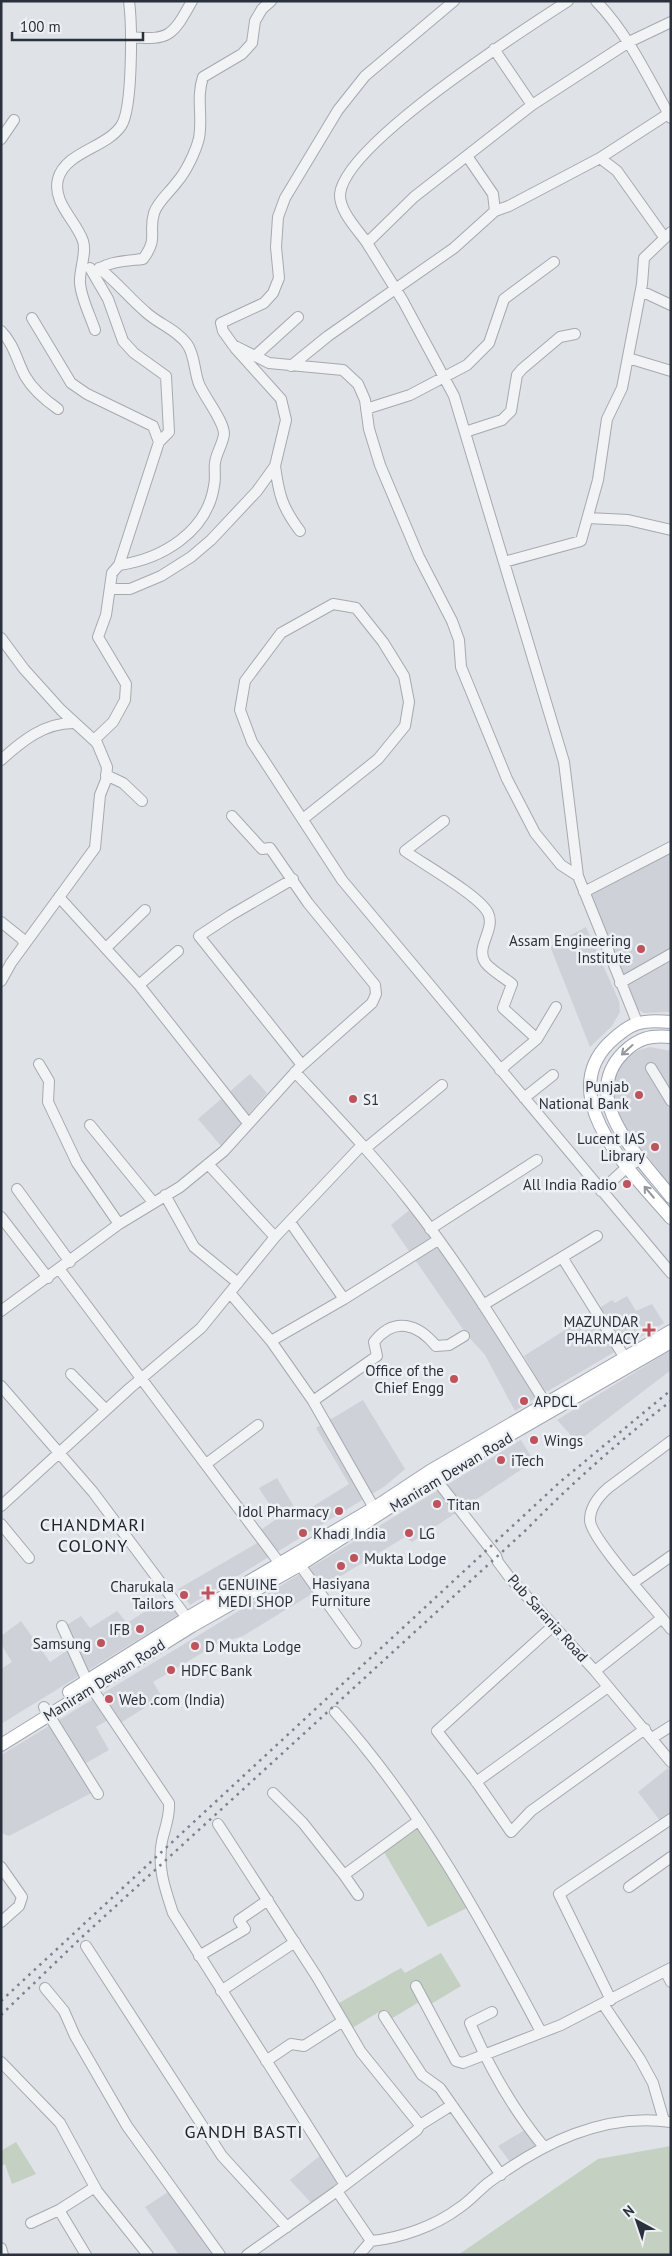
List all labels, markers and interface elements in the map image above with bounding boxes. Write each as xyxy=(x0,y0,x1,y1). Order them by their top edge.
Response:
scale bar xyxy=(12,10,144,42)
text: 100 m xyxy=(20,17,61,36)
place label: Assam Engineering Institute xyxy=(509,931,631,967)
marker: Assam Engineering Institute xyxy=(635,943,647,955)
one-way arrow xyxy=(620,1044,633,1056)
place label: Punjab National Bank xyxy=(539,1077,630,1113)
marker: Punjab National Bank xyxy=(633,1089,645,1101)
place label: S1 xyxy=(363,1090,379,1109)
marker: S1 xyxy=(347,1093,359,1105)
place label: Lucent IAS Library xyxy=(577,1129,645,1165)
marker: Lucent IAS Library xyxy=(649,1141,661,1153)
place label: All India Radio xyxy=(523,1175,617,1194)
marker: All India Radio xyxy=(621,1178,633,1190)
one-way arrow xyxy=(643,1186,654,1199)
place label: MAZUNDAR PHARMACY xyxy=(563,1312,640,1348)
marker: MAZUNDAR PHARMACY xyxy=(643,1324,655,1336)
place label: Office of the Chief Engg xyxy=(365,1361,444,1397)
marker: Office of the Chief Engg xyxy=(448,1373,460,1385)
place label: APDCL xyxy=(534,1392,578,1411)
marker: APDCL xyxy=(518,1395,530,1407)
street label: Maniram Dewan Road xyxy=(386,1428,516,1516)
place label: Wings xyxy=(544,1431,583,1450)
marker: Wings xyxy=(528,1434,540,1446)
place label: iTech xyxy=(511,1451,544,1470)
marker: iTech xyxy=(495,1454,507,1466)
place label: Titan xyxy=(447,1495,480,1514)
marker: Titan xyxy=(431,1498,443,1510)
place label: Idol Pharmacy xyxy=(238,1502,329,1521)
marker: Idol Pharmacy xyxy=(333,1505,345,1517)
district label: CHANDMARI COLONY xyxy=(40,1513,146,1557)
place label: Khadi India xyxy=(313,1524,386,1543)
place label: LG xyxy=(419,1524,435,1543)
marker: Khadi India xyxy=(297,1527,309,1539)
marker: LG xyxy=(403,1527,415,1539)
place label: Mukta Lodge xyxy=(364,1549,446,1568)
marker: Mukta Lodge xyxy=(348,1552,360,1564)
marker: Hasiyana Furniture xyxy=(335,1560,347,1572)
street label: Pub Sarania Road xyxy=(504,1570,592,1666)
place label: Hasiyana Furniture xyxy=(311,1574,371,1610)
place label: GENUINE MEDI SHOP xyxy=(218,1575,293,1611)
place label: Charukala Tailors xyxy=(110,1577,174,1613)
marker: GENUINE MEDI SHOP xyxy=(202,1587,214,1599)
marker: Charukala Tailors xyxy=(178,1589,190,1601)
place label: IFB xyxy=(109,1620,130,1639)
marker: IFB xyxy=(134,1623,146,1635)
place label: Samsung xyxy=(33,1634,91,1653)
street label: Maniram Dewan Road xyxy=(40,1635,168,1725)
marker: Samsung xyxy=(95,1637,107,1649)
place label: D Mukta Lodge xyxy=(205,1637,301,1656)
marker: D Mukta Lodge xyxy=(189,1640,201,1652)
place label: HDFC Bank xyxy=(181,1661,253,1680)
marker: HDFC Bank xyxy=(165,1664,177,1676)
place label: Web .com (India) xyxy=(119,1690,225,1709)
marker: Web .com (India) xyxy=(103,1693,115,1705)
district label: GANDH BASTI xyxy=(184,2120,304,2143)
north arrow xyxy=(612,2196,662,2246)
text: N xyxy=(619,2201,638,2221)

